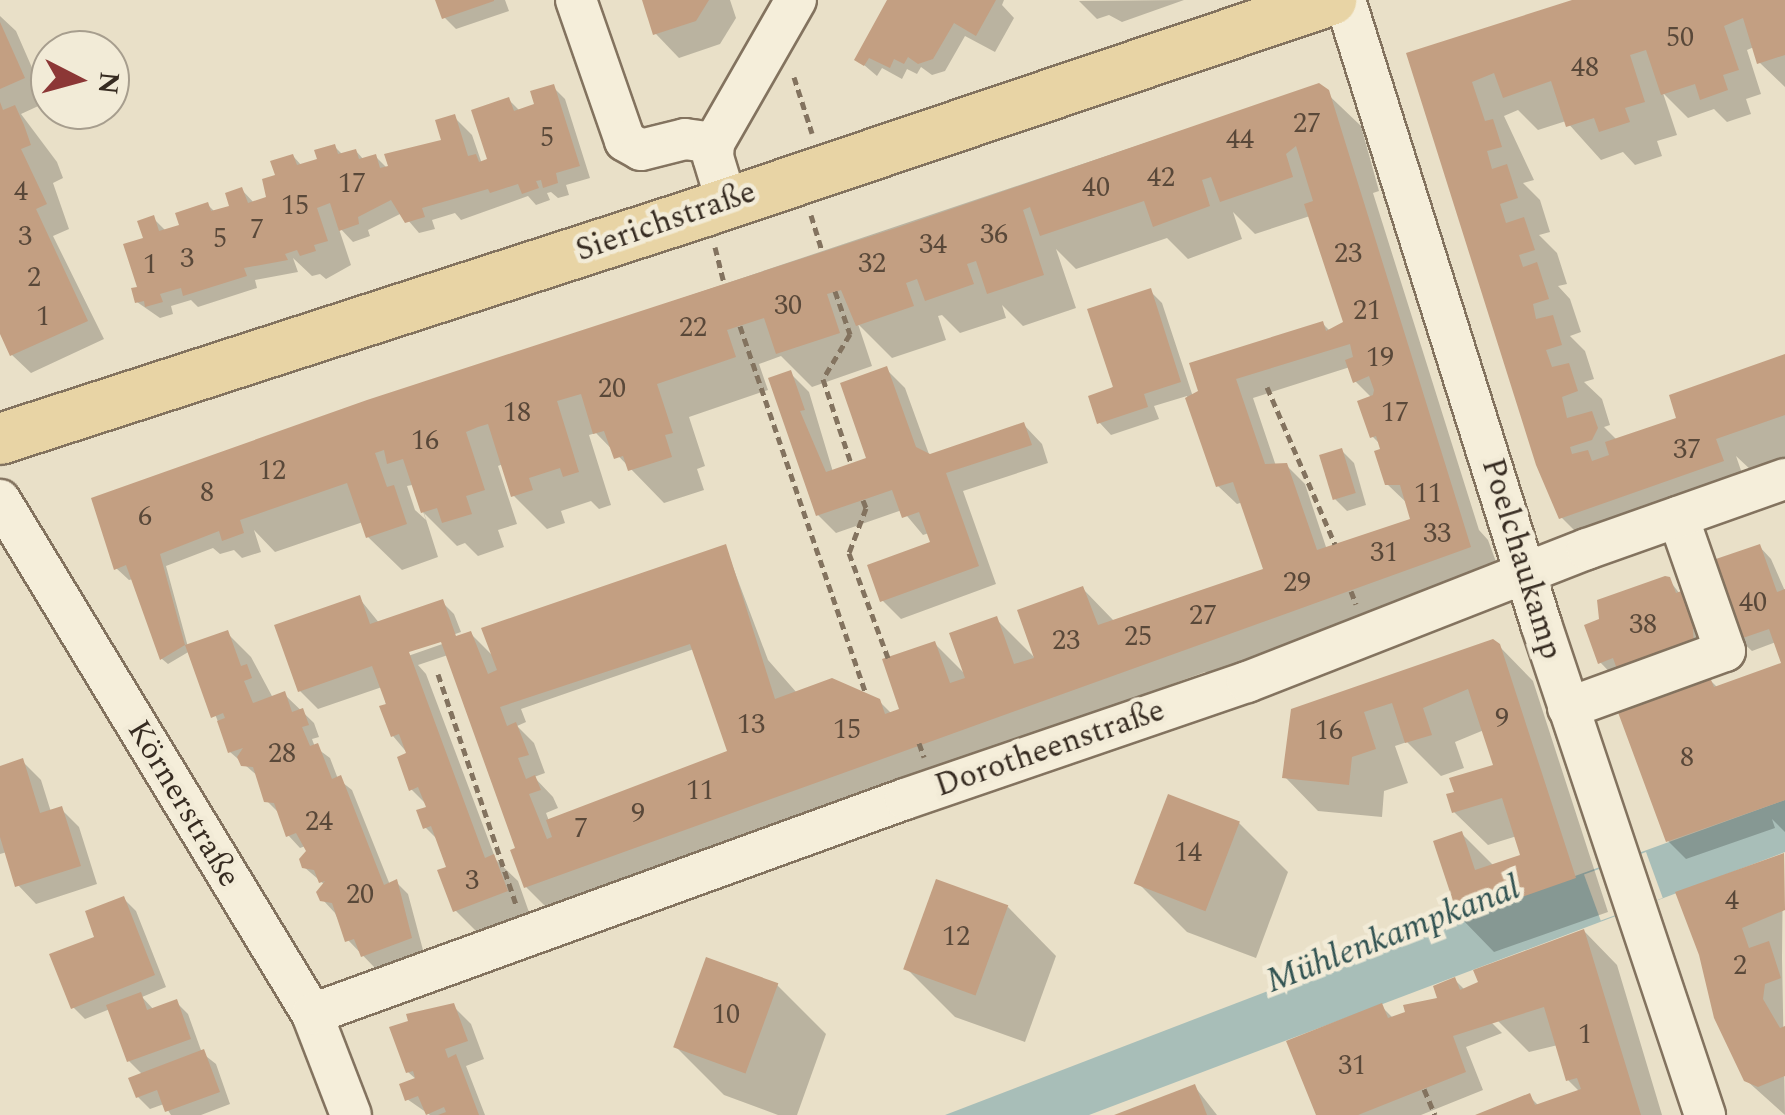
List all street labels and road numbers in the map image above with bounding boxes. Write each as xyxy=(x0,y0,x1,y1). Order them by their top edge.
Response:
street label: Sierichstraße xyxy=(571,173,761,271)
street label: Poelchaukamp xyxy=(1472,454,1570,664)
street label: Dorotheenstraße xyxy=(930,692,1170,806)
street label: Körnerstraße xyxy=(118,714,248,894)

